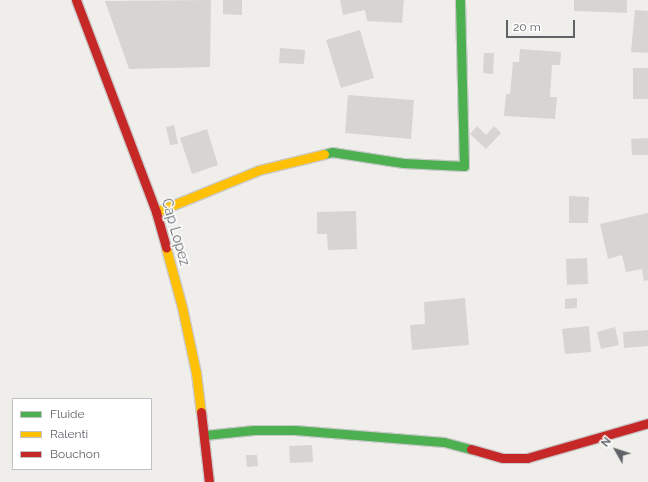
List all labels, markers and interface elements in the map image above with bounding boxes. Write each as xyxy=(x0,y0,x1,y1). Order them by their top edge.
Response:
scale bar xyxy=(508,12,577,38)
text: 20 m xyxy=(513,20,541,34)
street label: Cap Lopez xyxy=(158,196,194,268)
legend xyxy=(12,398,152,470)
text: Fluide xyxy=(50,407,85,421)
text: Ralenti xyxy=(50,427,88,441)
north arrow xyxy=(596,430,636,470)
text: N xyxy=(599,435,614,449)
text: Bouchon xyxy=(50,447,100,461)

